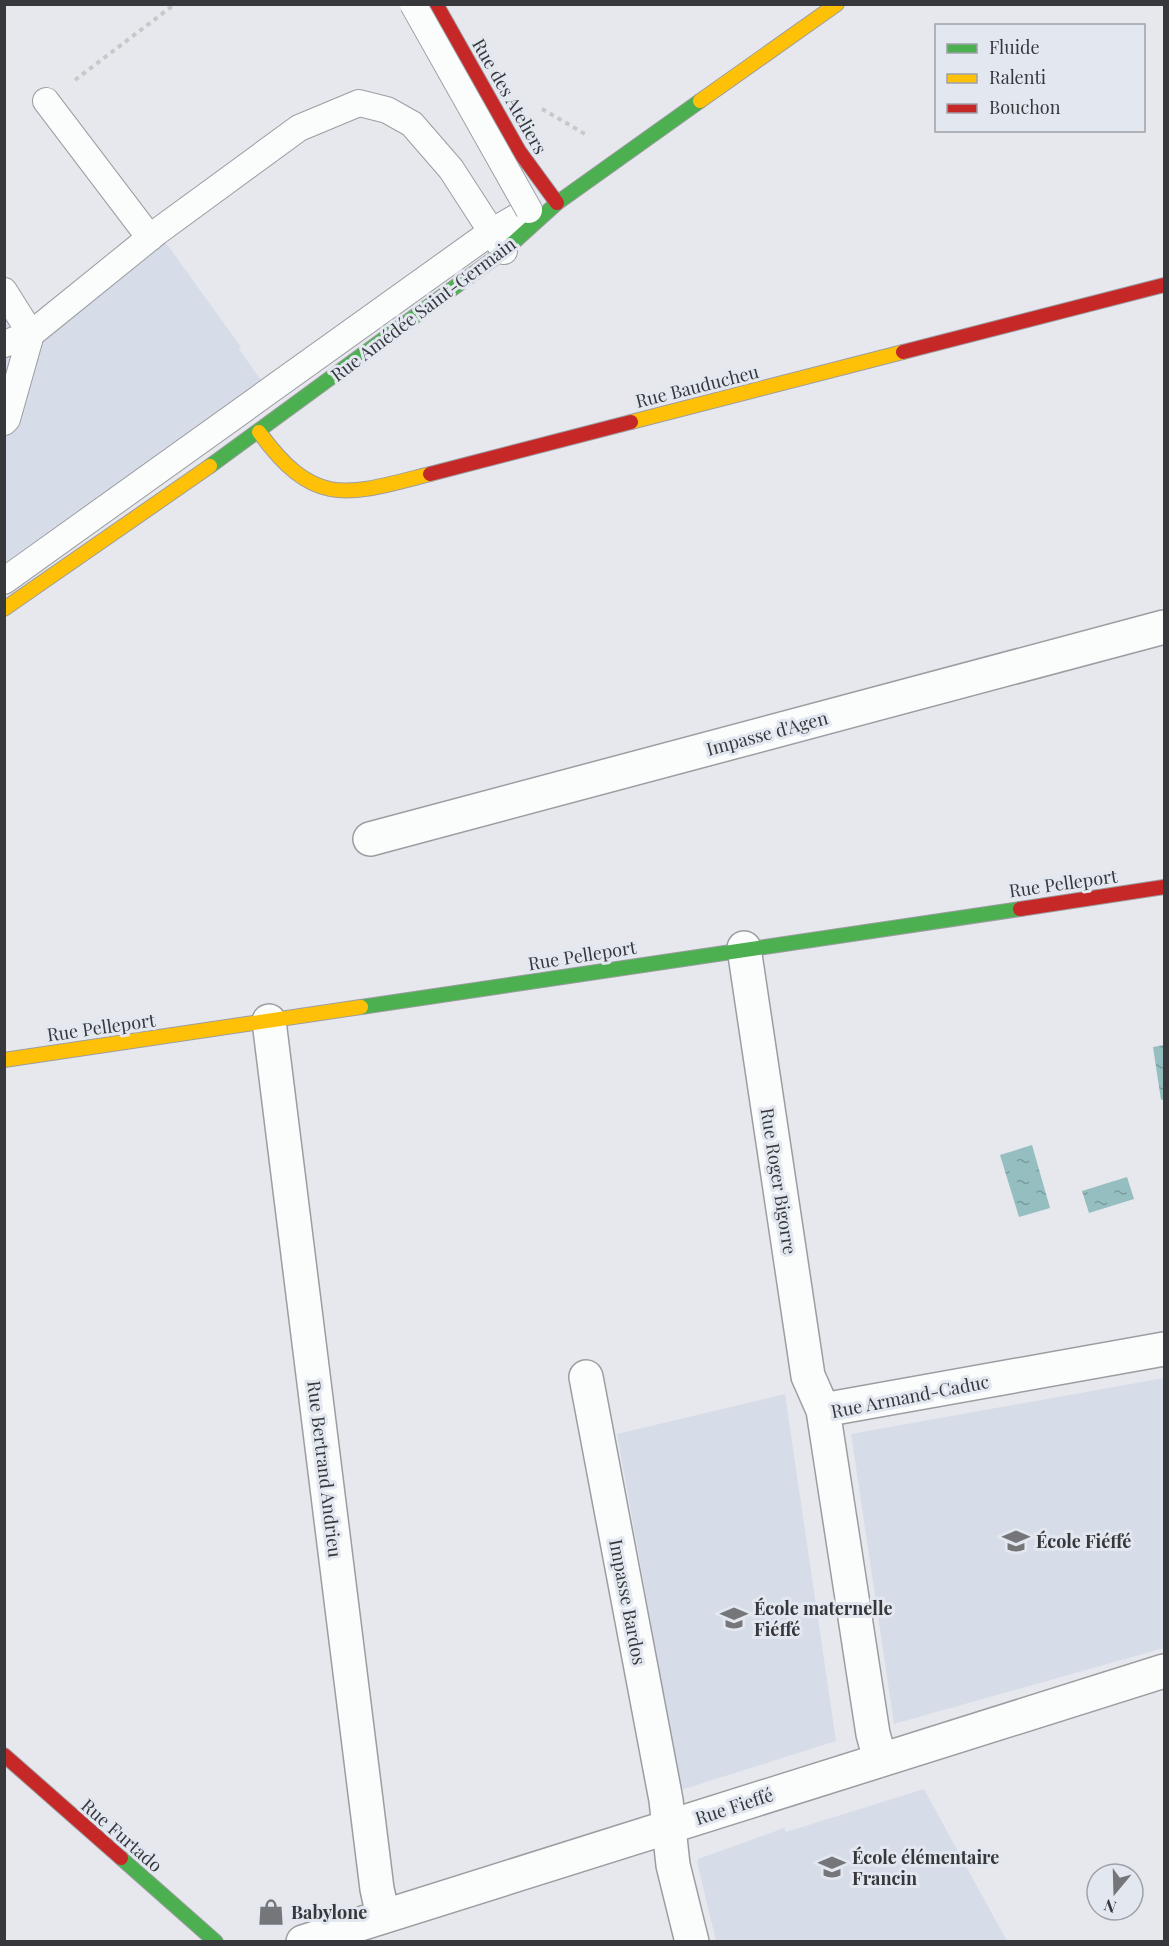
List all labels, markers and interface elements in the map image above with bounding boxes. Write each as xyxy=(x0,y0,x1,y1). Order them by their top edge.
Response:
legend xyxy=(935,24,1145,132)
street label: Rue des Ateliers xyxy=(467,34,553,158)
text: Fluide xyxy=(989,35,1040,59)
text: Ralenti xyxy=(989,65,1046,89)
text: Bouchon xyxy=(989,95,1061,119)
street label: Rue Amédée Saint-Germain xyxy=(326,231,520,386)
street label: Rue Bauducheu xyxy=(633,359,762,413)
street label: Impasse d'Agen xyxy=(704,705,831,761)
street label: Rue Pelleport xyxy=(1007,863,1119,902)
street label: Rue Pelleport xyxy=(526,935,638,975)
street label: Rue Pelleport xyxy=(45,1007,157,1046)
street label: Rue Roger Bigorre xyxy=(756,1106,802,1256)
street label: Rue Armand-Caduc xyxy=(829,1369,991,1423)
street label: Rue Bertrand Andrieu xyxy=(302,1379,348,1559)
school or university icon: École Fiéffé xyxy=(1001,1526,1031,1556)
place label: École Fiéffé xyxy=(1036,1529,1131,1553)
street label: Impasse Bardos xyxy=(604,1537,652,1667)
place label: École maternelle Fiéffé xyxy=(754,1596,893,1641)
school or university icon: École maternelle Fiéffé xyxy=(719,1603,749,1633)
street label: Rue Fieffé xyxy=(692,1782,776,1830)
street label: Rue Furtado xyxy=(76,1793,168,1877)
place label: École élémentaire Francin xyxy=(852,1845,999,1890)
school or university icon: École élémentaire Francin xyxy=(817,1852,847,1882)
north arrow xyxy=(1085,1862,1145,1922)
text: N xyxy=(1101,1895,1119,1918)
shop icon: Babylone xyxy=(256,1897,286,1927)
place label: Babylone xyxy=(291,1900,367,1924)

